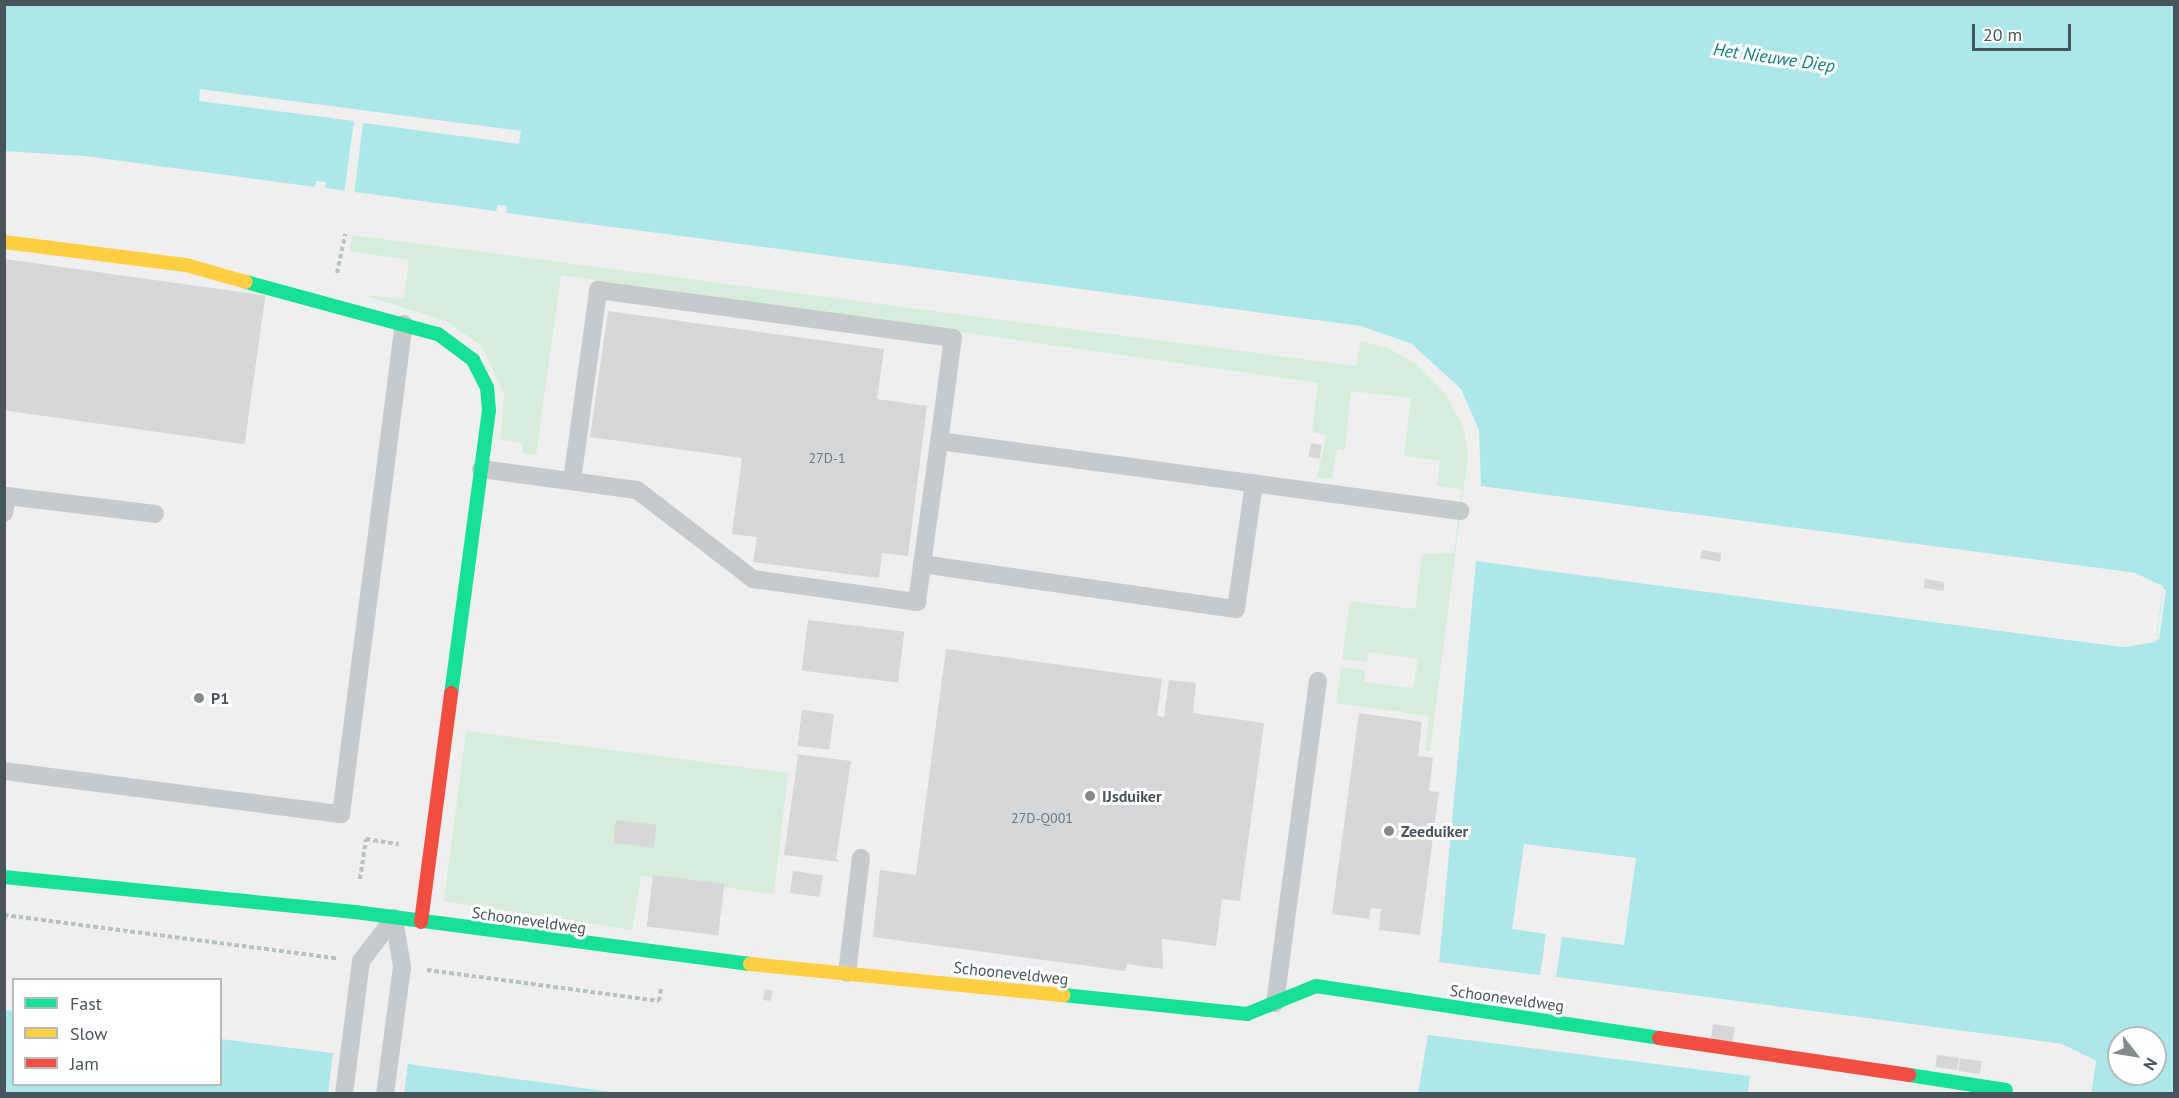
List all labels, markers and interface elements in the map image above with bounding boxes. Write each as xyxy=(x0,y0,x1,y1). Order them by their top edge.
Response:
scale bar xyxy=(1975,12,2074,50)
text: 20 m xyxy=(1983,23,2022,46)
water label: Het Nieuwe Diep xyxy=(1712,39,1836,77)
house number: 27D-1 xyxy=(808,450,846,466)
place label: P1 xyxy=(211,688,229,708)
marker: P1 xyxy=(192,691,206,705)
place label: IJsduiker xyxy=(1102,786,1162,806)
marker: IJsduiker xyxy=(1083,789,1097,803)
house number: 27D-Q001 xyxy=(1011,810,1073,826)
place label: Zeeduiker xyxy=(1401,821,1468,841)
marker: Zeeduiker xyxy=(1382,824,1396,838)
street label: Schooneveldweg xyxy=(471,902,587,938)
street label: Schooneveldweg xyxy=(953,957,1069,989)
legend xyxy=(12,978,222,1086)
street label: Schooneveldweg xyxy=(1449,980,1565,1016)
text: Fast xyxy=(70,992,102,1015)
text: Slow xyxy=(70,1022,108,1045)
north arrow xyxy=(2107,1026,2167,1086)
text: Jam xyxy=(70,1052,99,1075)
text: N xyxy=(2139,1055,2162,1074)

